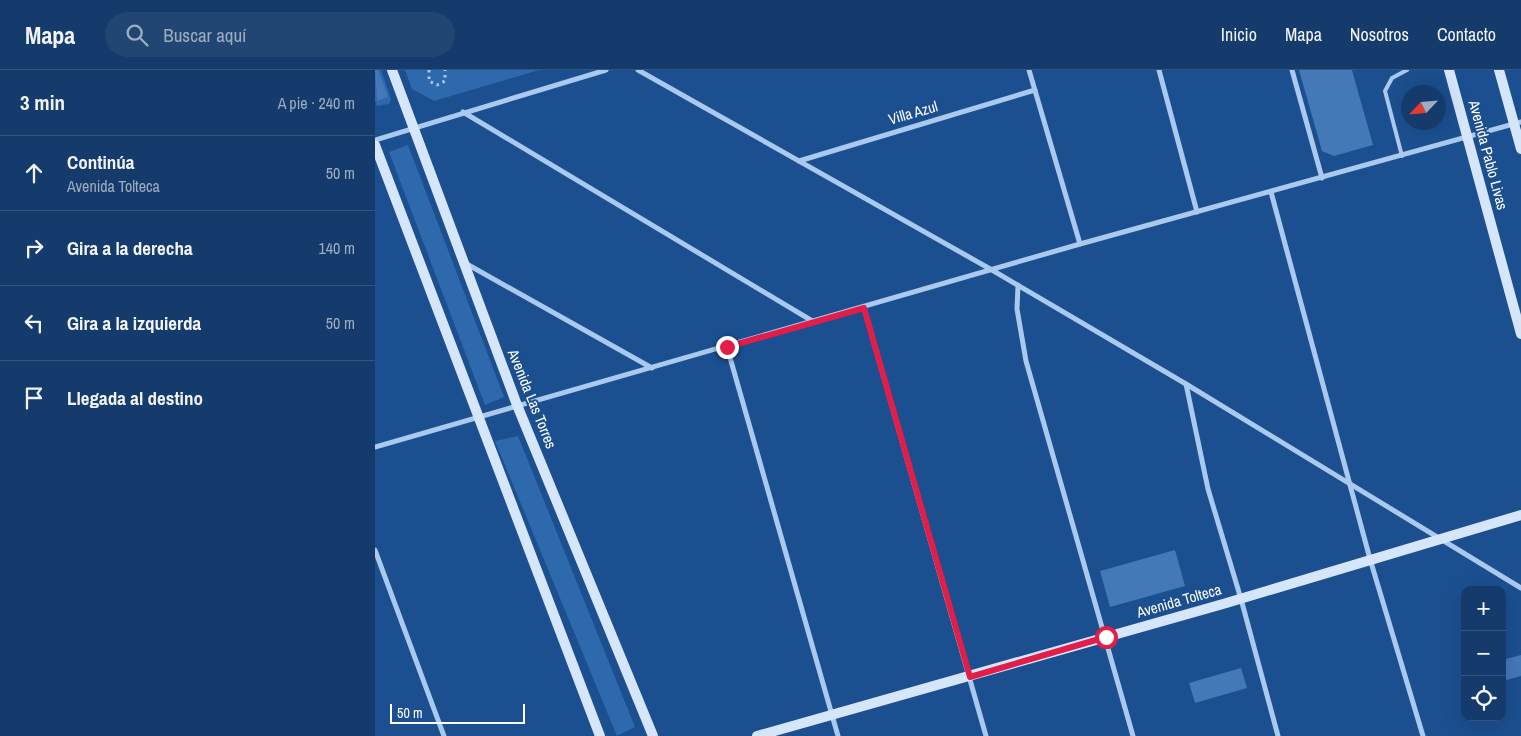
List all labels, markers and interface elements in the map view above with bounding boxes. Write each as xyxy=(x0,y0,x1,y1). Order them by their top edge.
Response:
search box xyxy=(105,12,455,57)
text: Mapa xyxy=(25,19,75,51)
icon: search xyxy=(123,21,151,49)
text: Buscar aquí xyxy=(163,22,246,48)
text: Inicio xyxy=(1221,22,1257,47)
text: Mapa xyxy=(1285,22,1322,47)
text: Nosotros xyxy=(1350,22,1409,47)
text: Contacto xyxy=(1437,22,1496,47)
north arrow xyxy=(1401,85,1446,130)
text: 3 min xyxy=(20,88,65,117)
text: A pie · 240 m xyxy=(278,92,355,114)
street label: Villa Azul xyxy=(886,95,940,130)
street label: Avenida Pablo Livas xyxy=(1464,97,1513,212)
text: Continúa xyxy=(67,149,135,175)
icon: ahead xyxy=(20,159,48,187)
text: 50 m xyxy=(326,162,355,184)
text: Avenida Tolteca xyxy=(67,175,160,197)
icon: right xyxy=(20,234,48,262)
text: Gira a la derecha xyxy=(67,235,193,261)
text: 140 m xyxy=(319,237,355,259)
icon: left xyxy=(20,309,48,337)
text: Gira a la izquierda xyxy=(67,310,201,336)
text: 50 m xyxy=(326,312,355,334)
route end xyxy=(716,336,739,359)
street label: Avenida Las Torres xyxy=(503,345,562,452)
icon: arrive xyxy=(20,384,48,412)
text: Llegada al destino xyxy=(67,385,203,411)
street label: Avenida Tolteca xyxy=(1133,578,1224,623)
map controls xyxy=(1461,586,1506,721)
button: + xyxy=(1461,586,1506,631)
route start xyxy=(1095,626,1118,649)
button: − xyxy=(1461,631,1506,676)
button: locate xyxy=(1461,676,1506,721)
scale bar xyxy=(390,701,525,724)
text: 50 m xyxy=(397,704,423,722)

